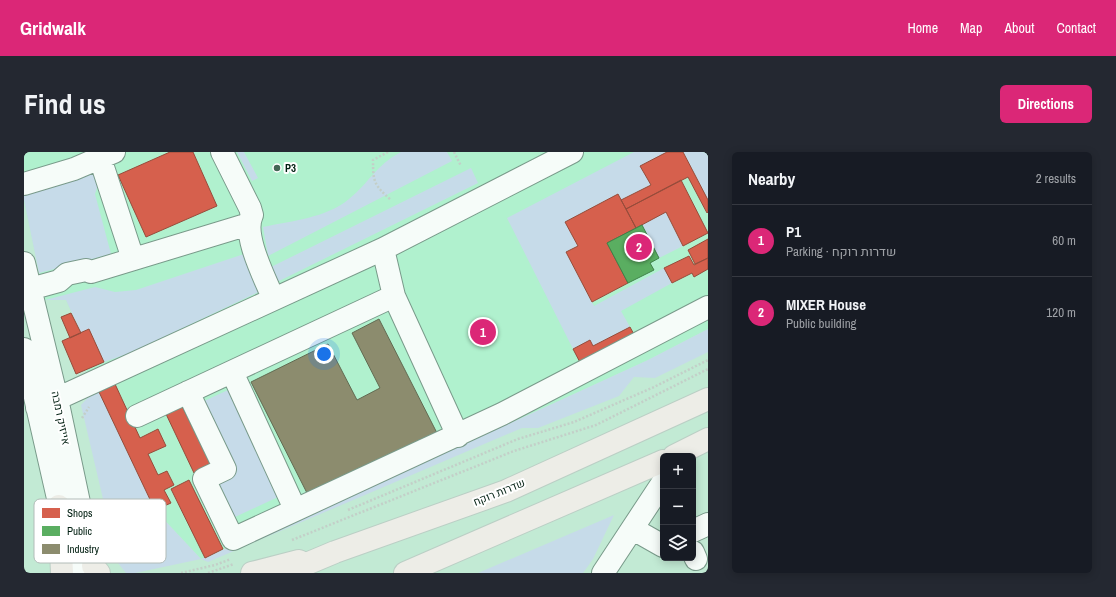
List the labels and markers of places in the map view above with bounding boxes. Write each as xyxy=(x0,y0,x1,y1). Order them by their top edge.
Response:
place label: P3 xyxy=(285,161,296,175)
marker: P3 xyxy=(272,163,282,173)
pin: 2 xyxy=(626,232,652,262)
pin: 1 xyxy=(470,317,496,347)

